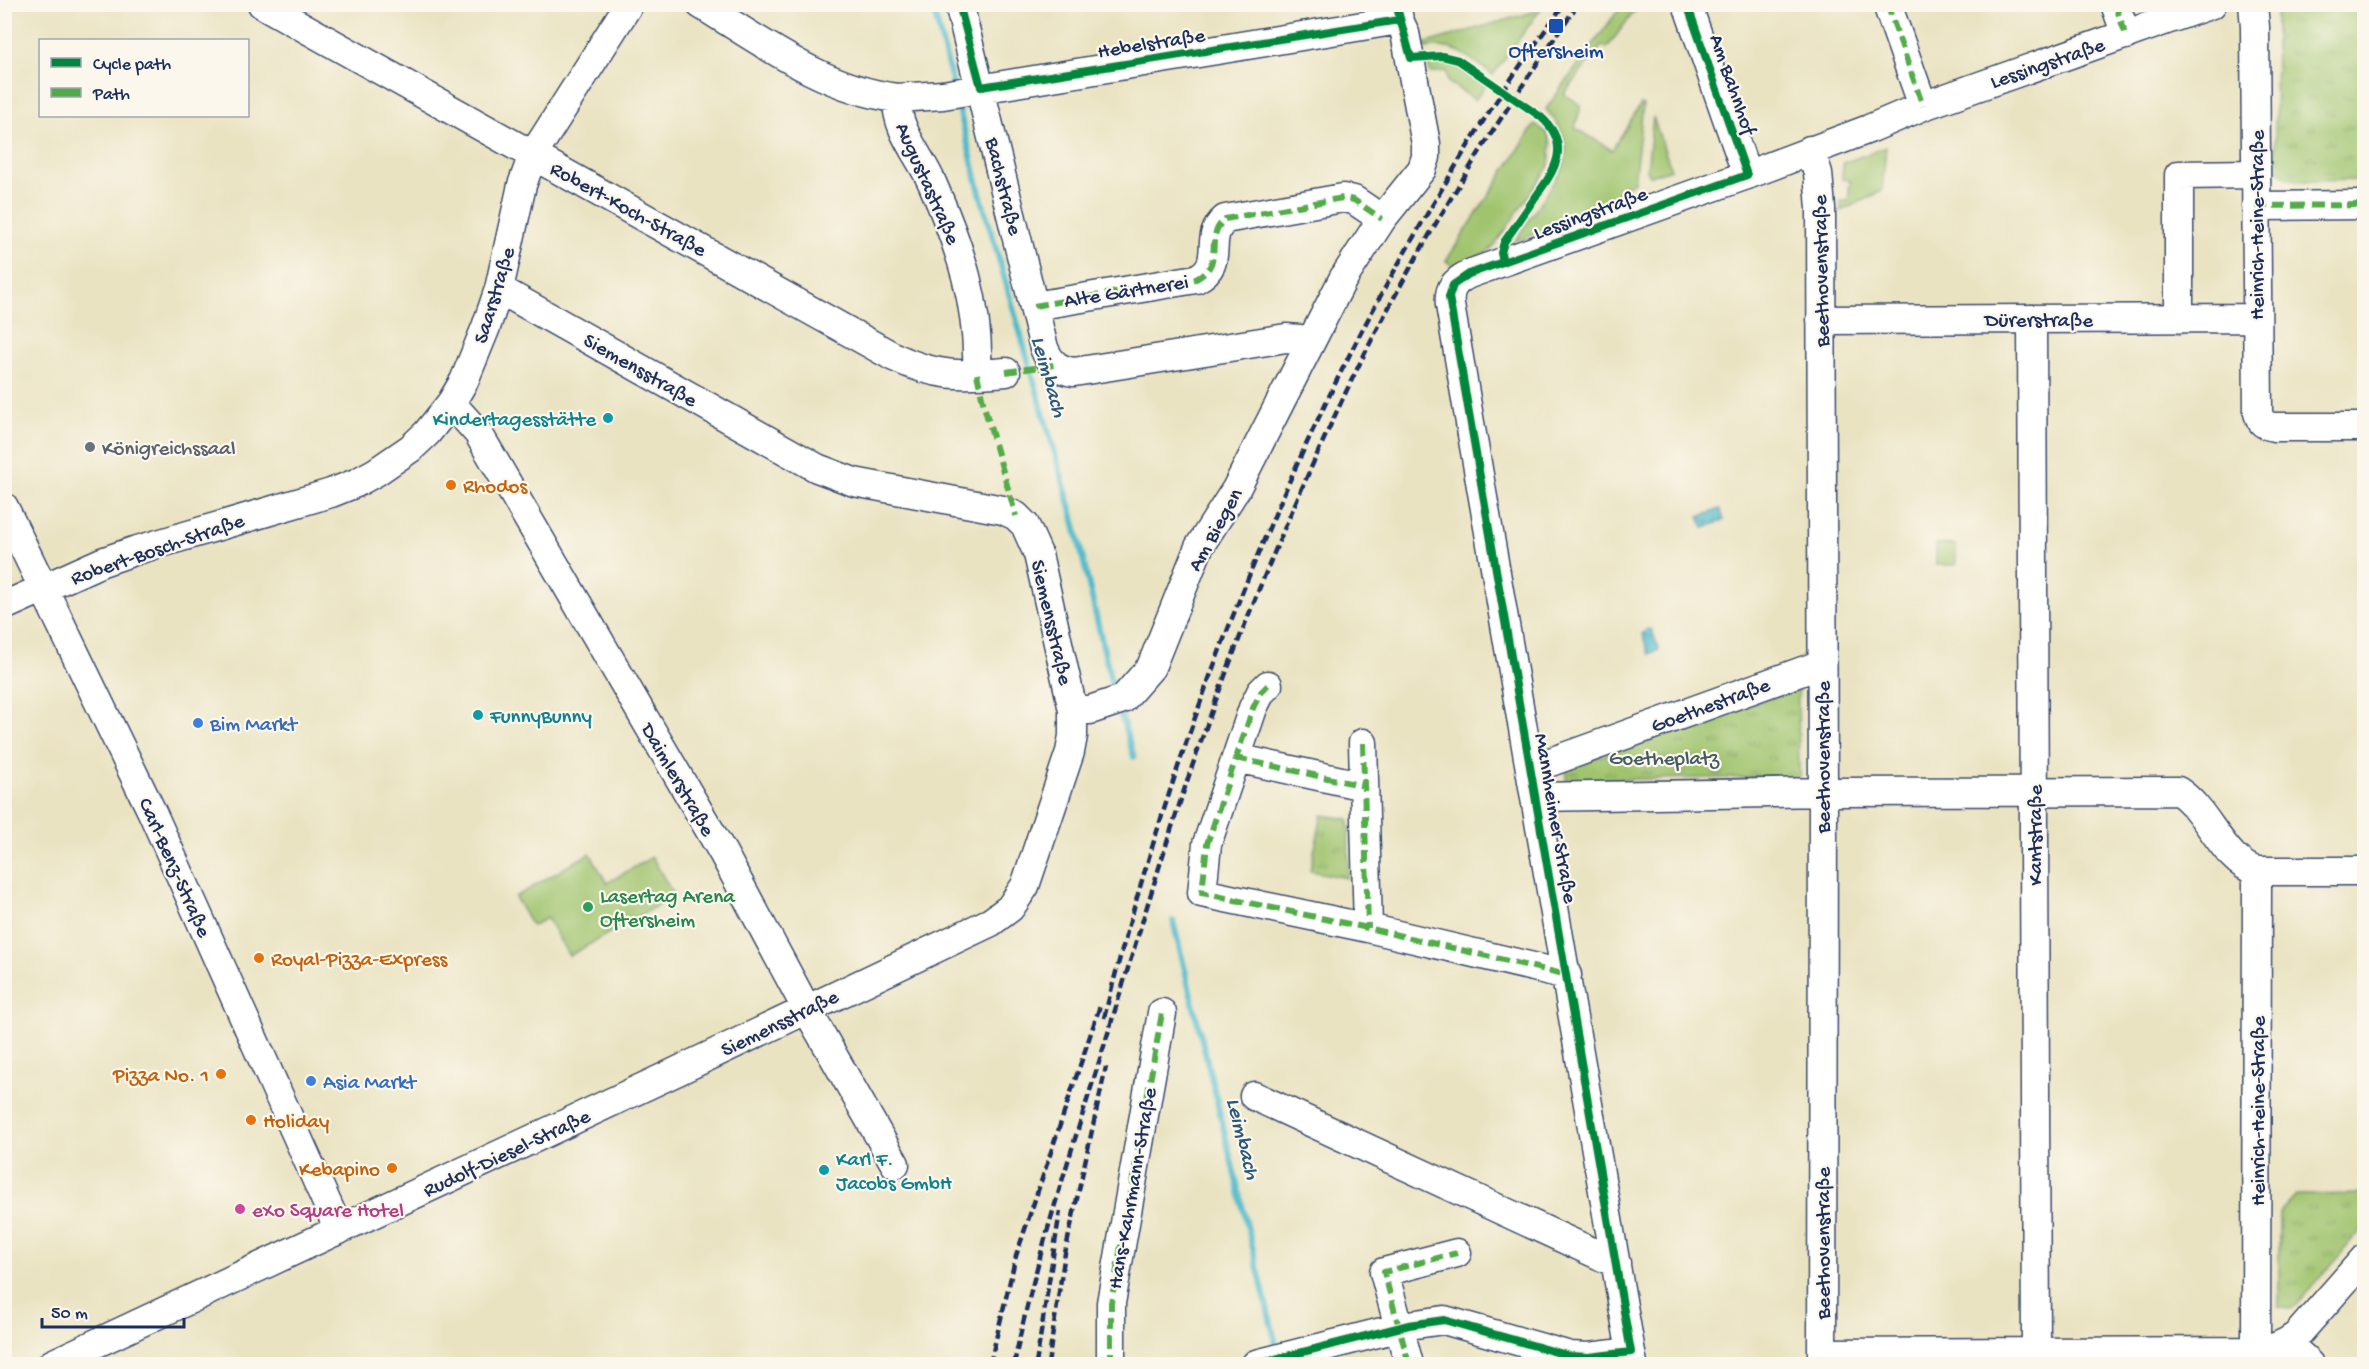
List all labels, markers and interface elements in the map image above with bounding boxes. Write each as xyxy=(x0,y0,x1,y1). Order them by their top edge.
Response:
marker: Oftersheim xyxy=(1547,17,1565,35)
street label: Hebelstraße xyxy=(1096,24,1208,66)
street label: Am Bahnhof xyxy=(1702,32,1760,140)
street label: Lessingstraße xyxy=(1988,34,2110,97)
legend xyxy=(39,39,249,117)
place label: Oftersheim xyxy=(1508,41,1604,66)
text: Cycle path xyxy=(93,55,171,76)
text: Path xyxy=(92,85,130,106)
street label: Augustastraße xyxy=(888,119,964,250)
street label: Heinrich-Heine-Straße xyxy=(2247,129,2272,320)
street label: Bachstraße xyxy=(977,134,1026,239)
street label: Robert-Koch-Straße xyxy=(545,158,711,265)
street label: Lessingstraße xyxy=(1531,183,1653,247)
street label: Beethovenstraße xyxy=(1810,193,1837,348)
street label: Saarstraße xyxy=(470,244,523,347)
street label: Alte Gärtnerei xyxy=(1062,271,1191,316)
street label: Dürerstraße xyxy=(1983,310,2094,335)
street label: Siemensstraße xyxy=(578,329,702,415)
water label: Leimbach xyxy=(1023,334,1071,421)
place label: Kindertagesstätte xyxy=(433,409,597,434)
marker: Kindertagesstätte xyxy=(601,411,615,425)
place label: Königreichssaal xyxy=(102,438,236,463)
marker: Königreichssaal xyxy=(83,440,97,454)
place label: Rhodos xyxy=(463,476,528,501)
marker: Rhodos xyxy=(444,478,458,492)
street label: Am Biegen xyxy=(1184,485,1250,577)
street label: Robert-Bosch-Straße xyxy=(68,510,249,593)
street label: Siemensstraße xyxy=(1023,558,1076,689)
street label: Goethestraße xyxy=(1648,674,1775,740)
street label: Beethovenstraße xyxy=(1813,680,1838,834)
place label: FunnyBunny xyxy=(489,706,592,731)
marker: FunnyBunny xyxy=(471,708,485,722)
place label: Bim Markt xyxy=(209,714,299,739)
marker: Bim Markt xyxy=(191,716,205,730)
street label: Daimlerstraße xyxy=(632,718,719,843)
street label: Mannheimer Straße xyxy=(1526,732,1581,907)
park label: Goetheplatz xyxy=(1609,748,1720,773)
street label: Kantstraße xyxy=(2025,783,2050,885)
street label: Carl-Benz-Straße xyxy=(131,795,215,943)
place label: Lasertag Arena Oftersheim xyxy=(600,886,736,935)
marker: Lasertag Arena Oftersheim xyxy=(581,900,595,914)
place label: Royal-Pizza-Express xyxy=(271,949,448,974)
marker: Royal-Pizza-Express xyxy=(252,951,266,965)
street label: Siemensstraße xyxy=(718,985,844,1064)
street label: Heinrich-Heine-Straße xyxy=(2248,1015,2273,1206)
place label: Pizza No. 1 xyxy=(112,1065,209,1090)
marker: Pizza No. 1 xyxy=(214,1067,228,1081)
place label: Asia Markt xyxy=(323,1072,418,1097)
marker: Asia Markt xyxy=(304,1074,318,1088)
street label: Hans-Kahrmann-Straße xyxy=(1104,1085,1165,1291)
water label: Leimbach xyxy=(1218,1096,1264,1183)
street label: Rudolf-Diesel-Straße xyxy=(420,1105,596,1205)
place label: Holiday xyxy=(263,1111,329,1136)
marker: Holiday xyxy=(244,1113,258,1127)
place label: Karl F. Jacobs GmbH xyxy=(836,1149,953,1198)
place label: Kebapino xyxy=(299,1159,380,1184)
marker: Kebapino xyxy=(385,1161,399,1175)
marker: Karl F. Jacobs GmbH xyxy=(817,1163,831,1177)
street label: Beethovenstraße xyxy=(1813,1166,1838,1320)
place label: eXo Square Hotel xyxy=(252,1200,404,1225)
marker: eXo Square Hotel xyxy=(233,1202,247,1216)
scale bar xyxy=(42,1291,184,1329)
text: 50 m xyxy=(51,1304,88,1325)

